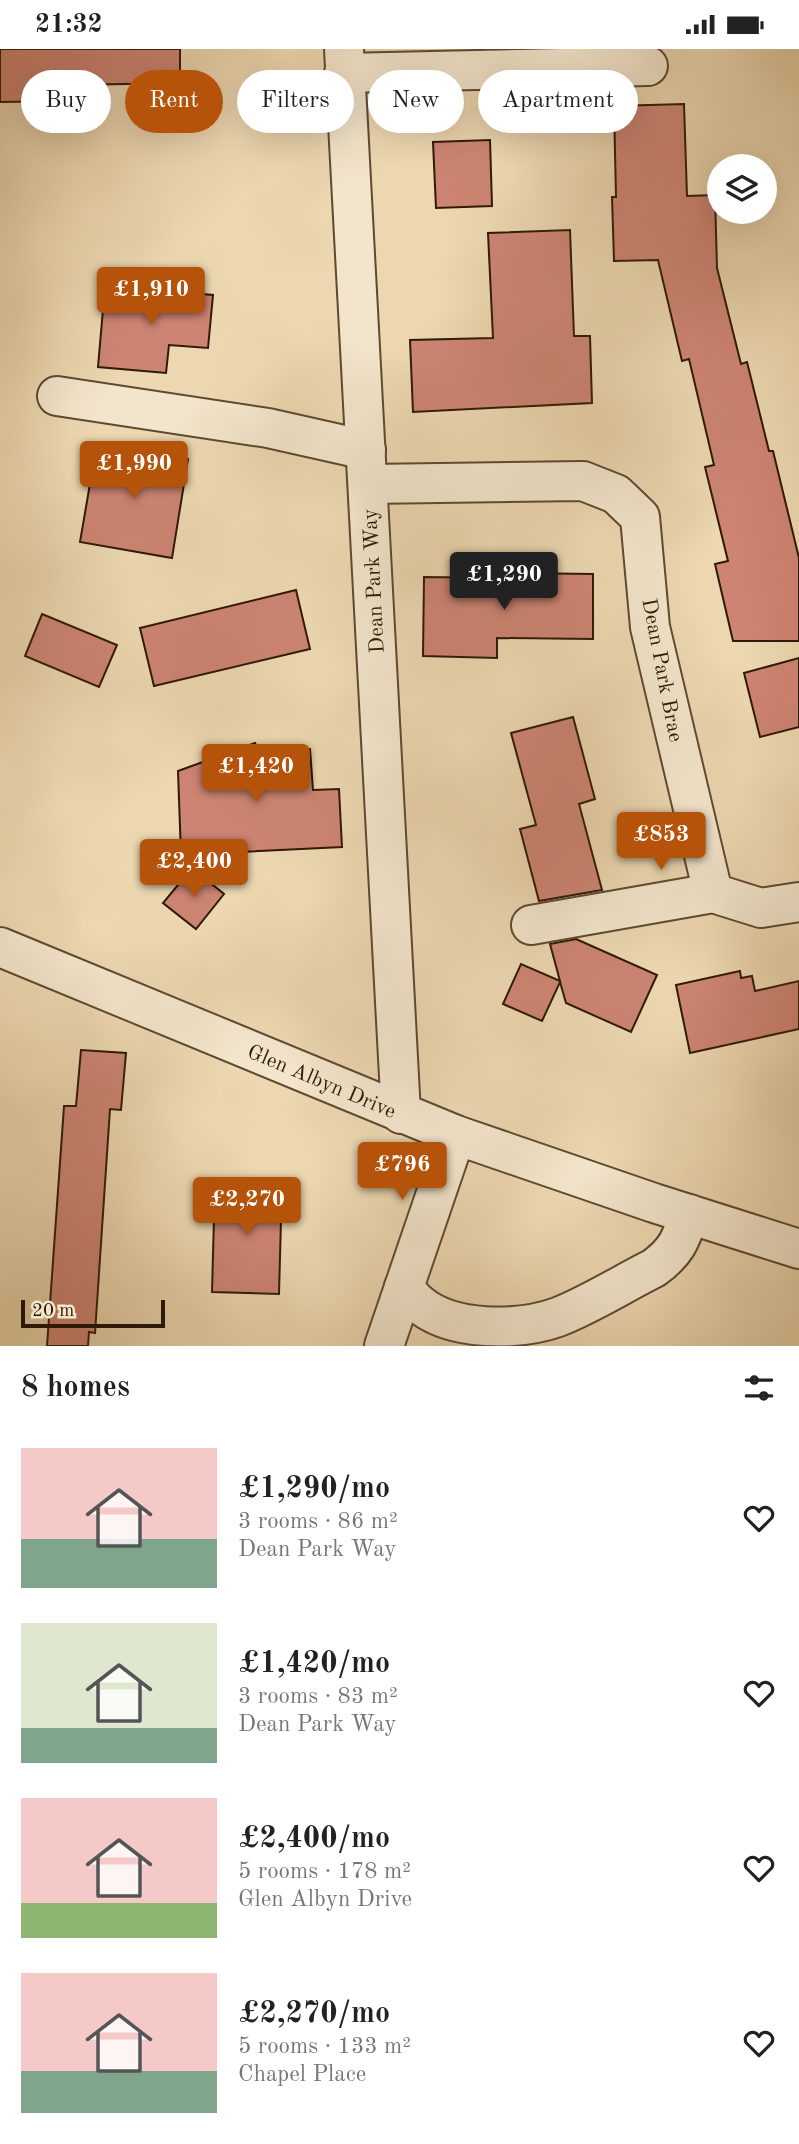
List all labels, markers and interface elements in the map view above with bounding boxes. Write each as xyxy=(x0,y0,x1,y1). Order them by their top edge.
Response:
text: 21:32 xyxy=(35,12,103,38)
chip: Buy xyxy=(21,70,111,133)
chip: Rent xyxy=(125,70,223,133)
chip: Filters xyxy=(237,70,354,133)
chip: New xyxy=(368,70,464,133)
chip: Apartment xyxy=(478,70,638,133)
map controls xyxy=(707,154,777,224)
button: layers xyxy=(707,154,777,224)
pin: £1,910 xyxy=(94,267,208,327)
text: £1,910 xyxy=(113,278,189,301)
pin: £1,990 xyxy=(77,441,191,501)
text: £1,990 xyxy=(96,452,172,475)
street label: Dean Park Way xyxy=(360,508,389,654)
pin: £1,290 xyxy=(447,553,561,612)
text: £1,290 xyxy=(466,563,542,586)
street label: Dean Park Brae xyxy=(637,597,686,744)
pin: £1,420 xyxy=(199,745,313,804)
text: £1,420 xyxy=(218,755,294,778)
pin: £853 xyxy=(620,813,702,872)
text: £853 xyxy=(633,823,689,846)
pin: £2,400 xyxy=(137,839,251,899)
text: £2,400 xyxy=(156,850,232,873)
street label: Glen Albyn Drive xyxy=(244,1042,399,1123)
pin: £796 xyxy=(361,1143,443,1202)
text: £796 xyxy=(374,1153,430,1176)
pin: £2,270 xyxy=(190,1177,304,1237)
text: £2,270 xyxy=(209,1188,285,1211)
scale bar xyxy=(21,1297,164,1329)
text: 20 m xyxy=(32,1302,74,1321)
icon: filters xyxy=(740,1369,778,1407)
text: 8 homes xyxy=(21,1373,130,1403)
text: £1,290/mo xyxy=(238,1474,390,1504)
icon: home xyxy=(77,1476,161,1560)
icon: heart xyxy=(740,1499,778,1537)
text: 3 rooms · 86 m² xyxy=(238,1510,398,1533)
text: Dean Park Way xyxy=(238,1538,396,1561)
text: £1,420/mo xyxy=(238,1649,390,1679)
icon: home xyxy=(77,1651,161,1735)
icon: heart xyxy=(740,1674,778,1712)
text: 3 rooms · 83 m² xyxy=(238,1685,398,1708)
text: Dean Park Way xyxy=(238,1713,396,1736)
text: £2,400/mo xyxy=(238,1824,390,1854)
icon: home xyxy=(77,1826,161,1910)
icon: heart xyxy=(740,1849,778,1887)
text: 5 rooms · 178 m² xyxy=(238,1860,411,1883)
text: Glen Albyn Drive xyxy=(238,1888,412,1911)
text: £2,270/mo xyxy=(238,1999,390,2029)
icon: home xyxy=(77,2001,161,2085)
icon: heart xyxy=(740,2024,778,2062)
text: 5 rooms · 133 m² xyxy=(238,2035,411,2058)
text: Chapel Place xyxy=(238,2063,366,2086)

